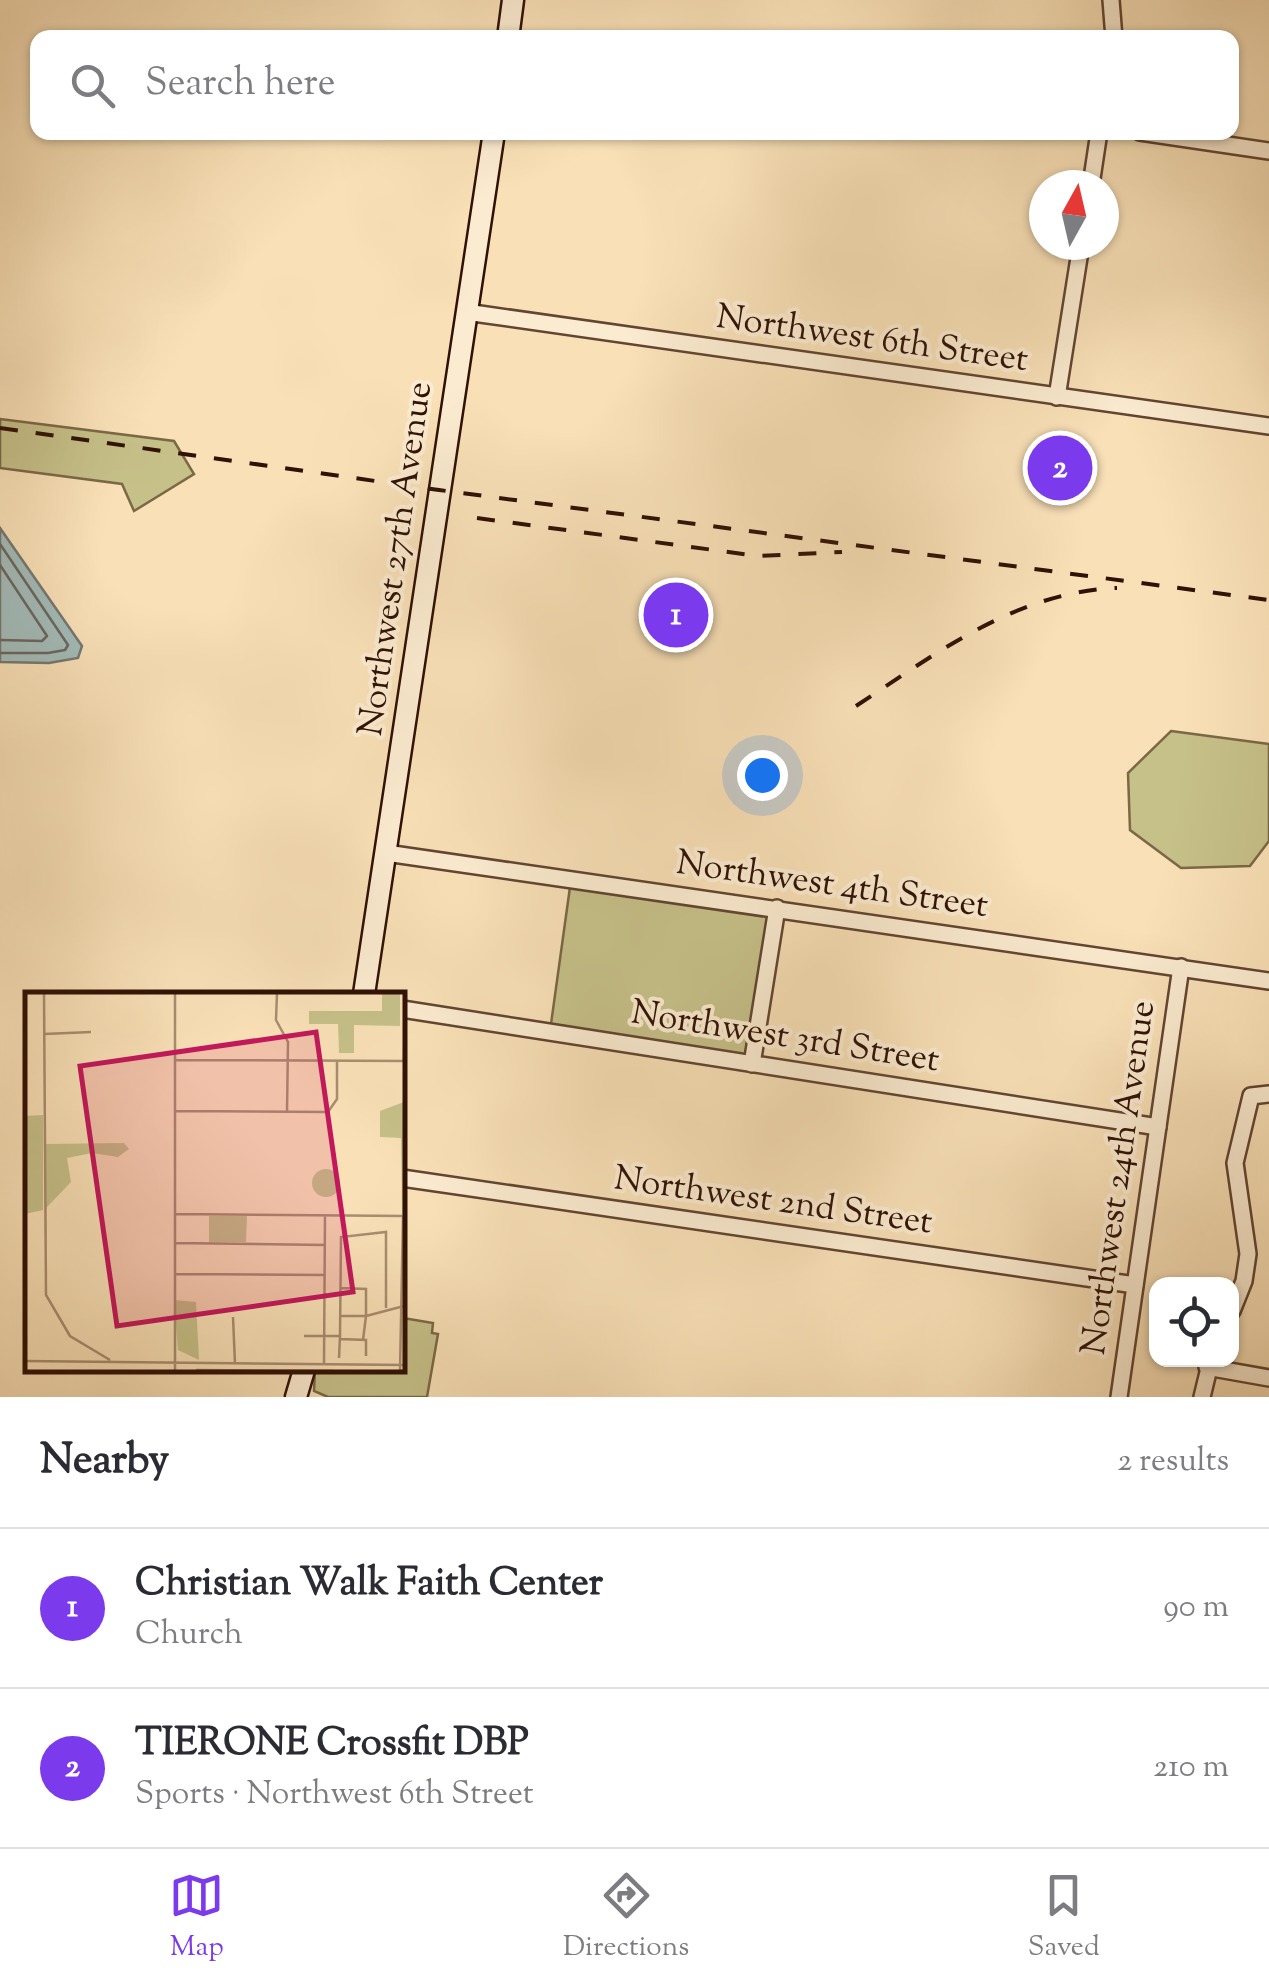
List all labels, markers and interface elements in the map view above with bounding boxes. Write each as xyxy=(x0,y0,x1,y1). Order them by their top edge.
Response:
search box xyxy=(30,30,1239,140)
icon: search xyxy=(65,58,120,113)
text: Search here xyxy=(145,58,336,112)
north arrow xyxy=(1029,170,1119,260)
street label: Northwest 6th Street xyxy=(713,293,1031,387)
street label: Northwest 27th Avenue xyxy=(347,379,447,739)
pin: 2 xyxy=(1028,430,1092,506)
pin: 1 xyxy=(644,578,708,652)
your location xyxy=(737,750,788,801)
street label: Northwest 4th Street xyxy=(673,839,991,933)
street label: Northwest 3rd Street xyxy=(627,988,943,1088)
inset map xyxy=(25,992,405,1372)
street label: Northwest 24th Avenue xyxy=(1070,998,1170,1358)
street label: Northwest 2nd Street xyxy=(611,1154,935,1250)
map controls xyxy=(1149,1277,1239,1367)
button: locate xyxy=(1149,1277,1239,1367)
text: Nearby xyxy=(40,1432,169,1492)
text: 2 results xyxy=(1117,1439,1229,1485)
text: Christian Walk Faith Center xyxy=(135,1558,603,1612)
text: 1 xyxy=(67,1585,78,1631)
text: 90 m xyxy=(1163,1585,1229,1631)
text: Church xyxy=(135,1612,243,1658)
text: TIERONE Crossfit DBP xyxy=(135,1718,529,1772)
text: 2 xyxy=(65,1745,80,1791)
text: 210 m xyxy=(1153,1745,1229,1791)
text: Sports · Northwest 6th Street xyxy=(135,1772,534,1818)
tab: Map xyxy=(169,1868,224,1968)
tab: Directions xyxy=(563,1868,689,1968)
tab: Saved xyxy=(1028,1868,1100,1968)

